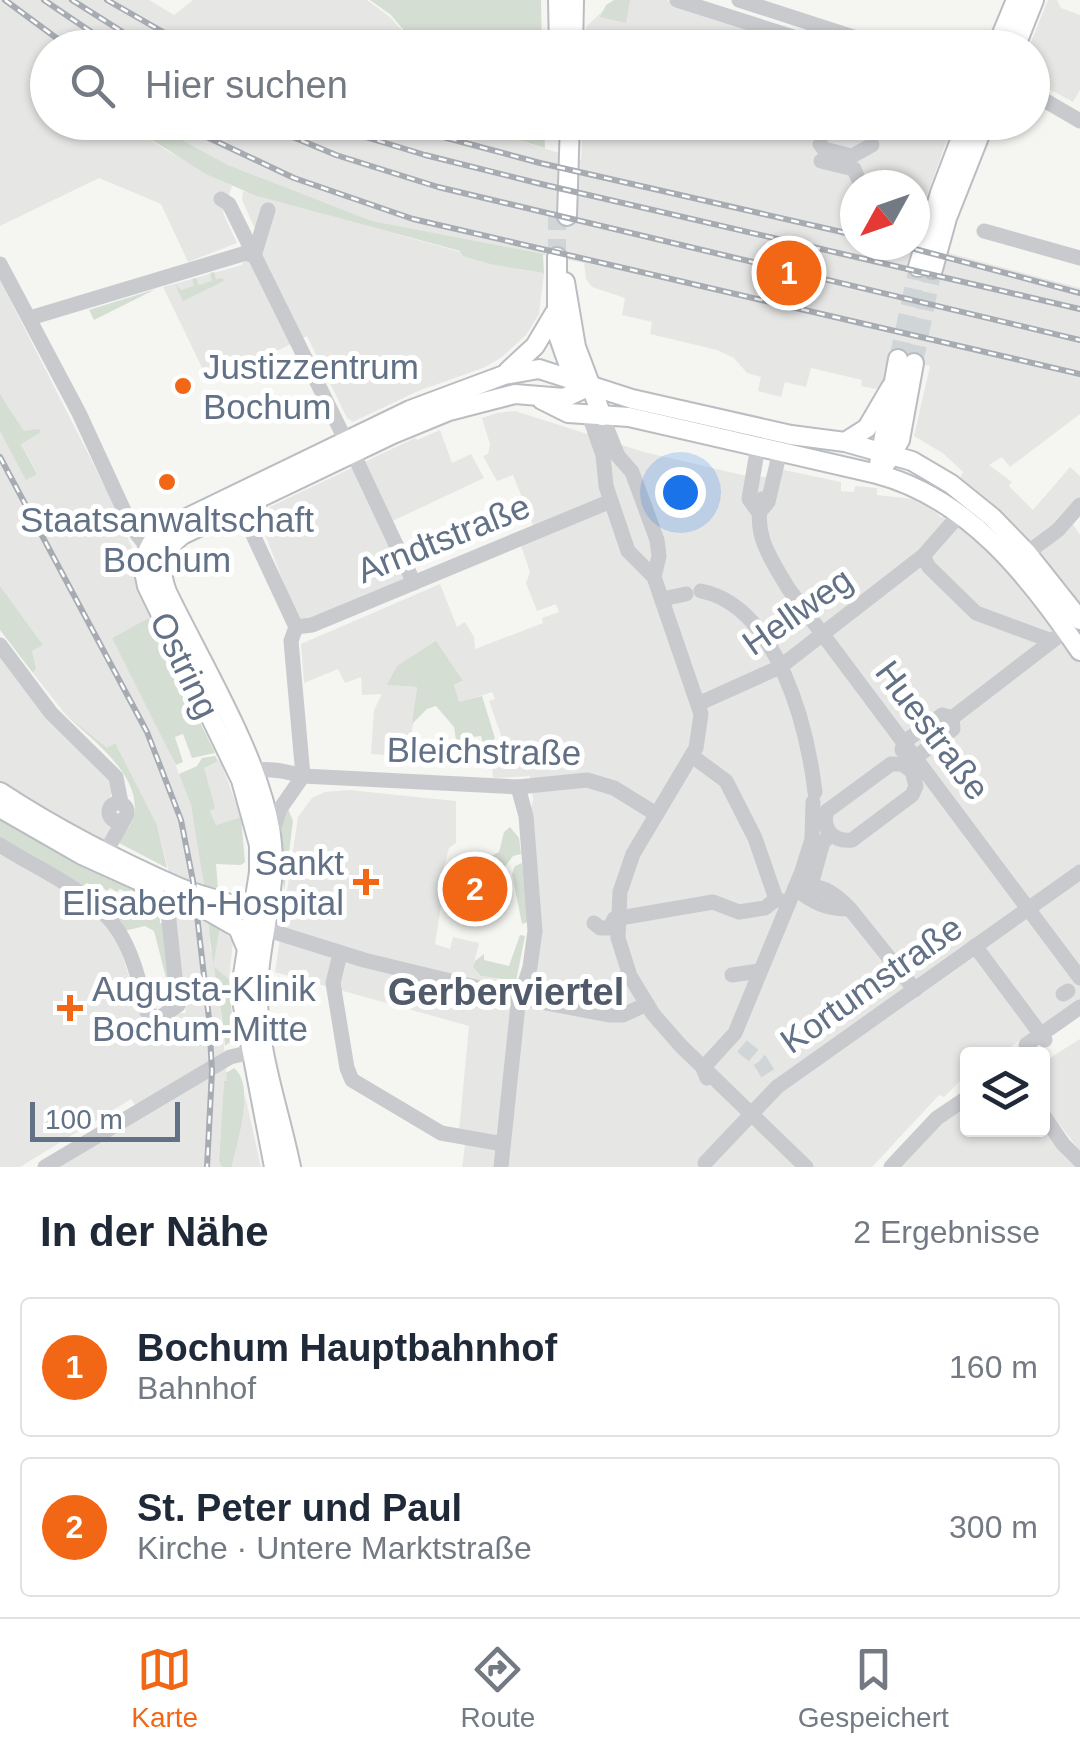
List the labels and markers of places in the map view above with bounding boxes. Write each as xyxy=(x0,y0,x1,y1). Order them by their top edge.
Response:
pin: 1 xyxy=(756,236,822,310)
place label: Justizzentrum Bochum xyxy=(203,347,419,426)
marker: Justizzentrum Bochum xyxy=(172,375,194,397)
marker: Staatsanwaltschaft Bochum xyxy=(156,471,178,493)
place label: Staatsanwaltschaft Bochum xyxy=(20,500,314,579)
place label: Sankt Elisabeth-Hospital xyxy=(62,843,344,922)
pin: 2 xyxy=(442,852,508,926)
marker: Sankt Elisabeth-Hospital xyxy=(353,869,379,895)
place label: Augusta-Klinik Bochum-Mitte xyxy=(92,969,316,1048)
marker: Augusta-Klinik Bochum-Mitte xyxy=(57,995,83,1021)

